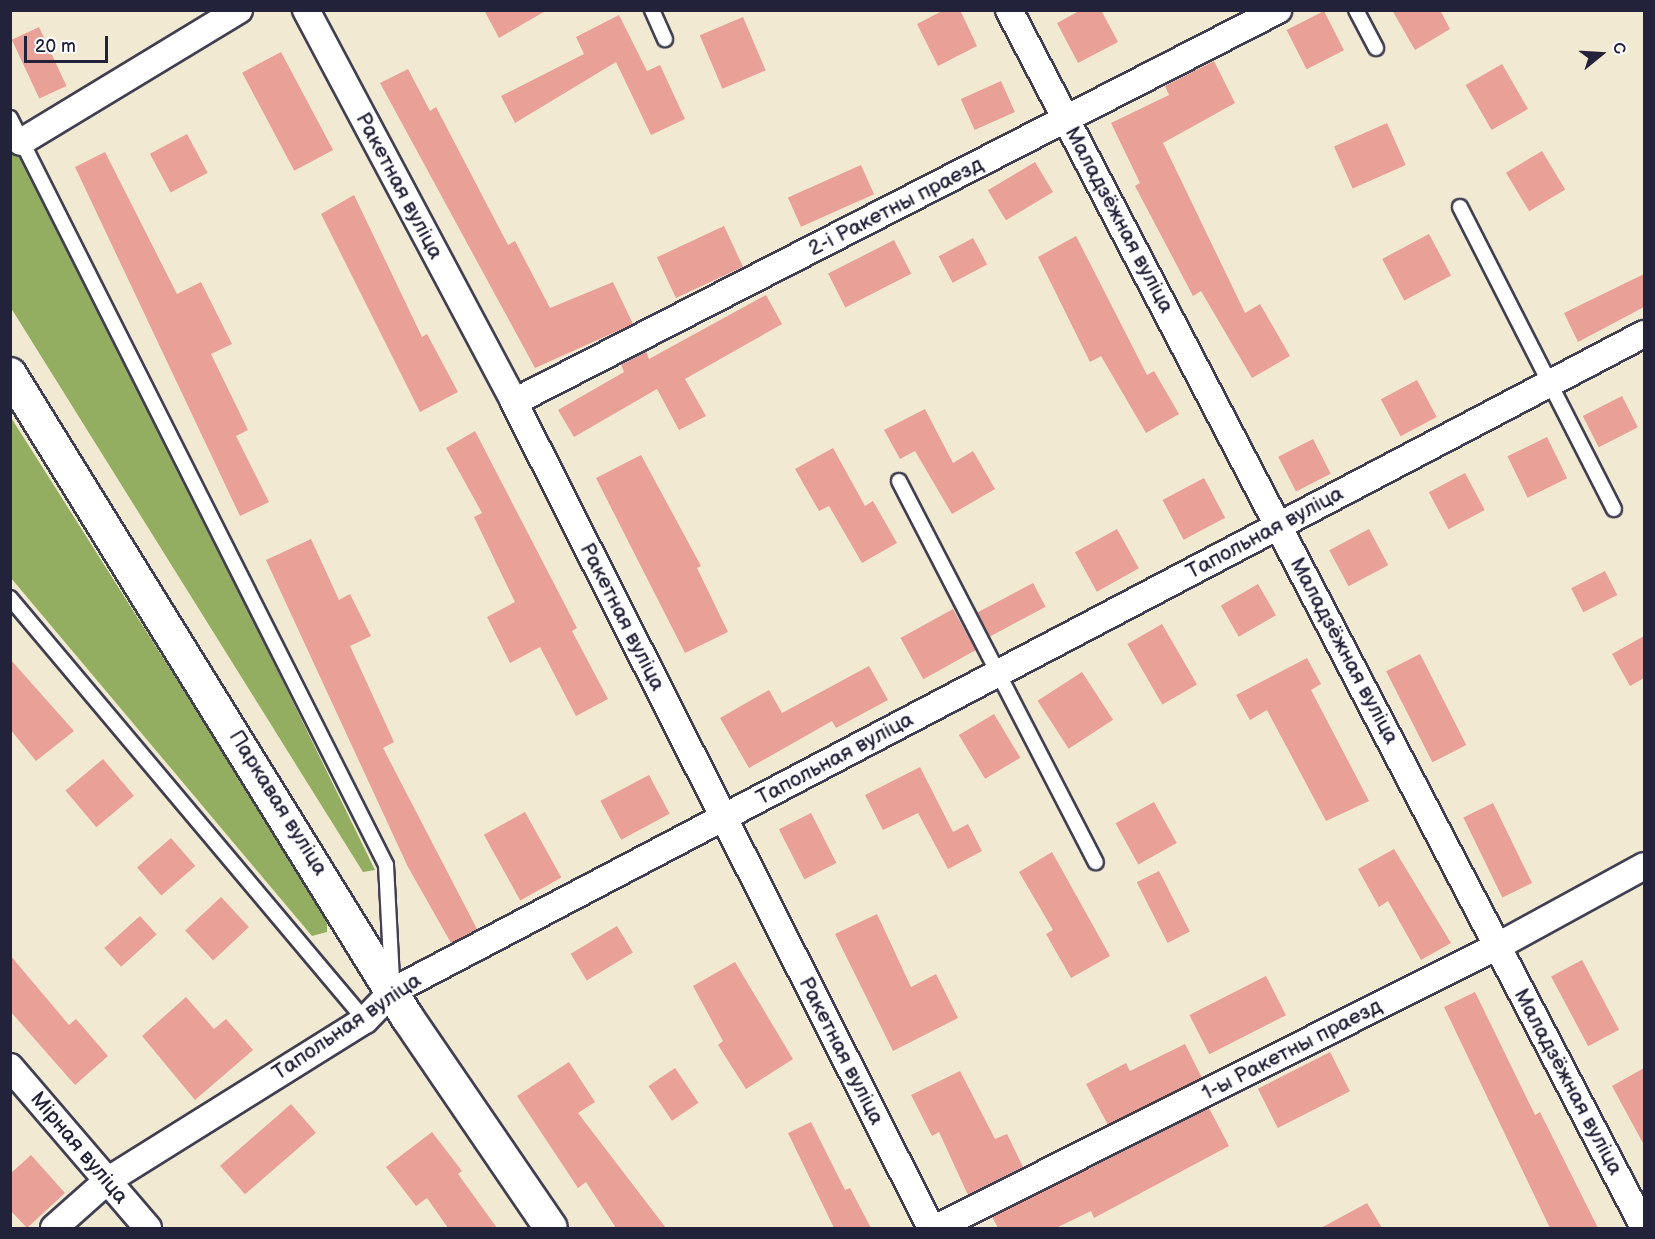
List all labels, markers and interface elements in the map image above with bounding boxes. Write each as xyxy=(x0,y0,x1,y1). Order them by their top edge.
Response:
scale bar xyxy=(27,24,111,62)
north arrow xyxy=(1571,24,1631,84)
text: 20 m xyxy=(35,36,76,57)
text: С xyxy=(1608,40,1629,57)
street label: Ракетная вуліца xyxy=(350,108,448,264)
street label: Маладзёжная вуліца xyxy=(1059,122,1179,318)
street label: 2-і Ракетны праезд xyxy=(804,152,988,262)
street label: Тапольная вуліца xyxy=(1182,481,1348,585)
street label: Ракетная вуліца xyxy=(574,539,670,695)
street label: Маладзёжная вуліца xyxy=(1284,553,1404,749)
street label: Тапольная вуліца xyxy=(752,707,918,811)
street label: Паркавая вуліца xyxy=(223,726,333,880)
street label: Тапольная вуліца xyxy=(268,968,426,1086)
street label: Ракетная вуліца xyxy=(793,973,889,1129)
street label: Маладзёжная вуліца xyxy=(1508,984,1628,1180)
street label: 1-ы Ракетны праезд xyxy=(1198,994,1386,1106)
street label: Мірная вуліца xyxy=(25,1087,133,1209)

